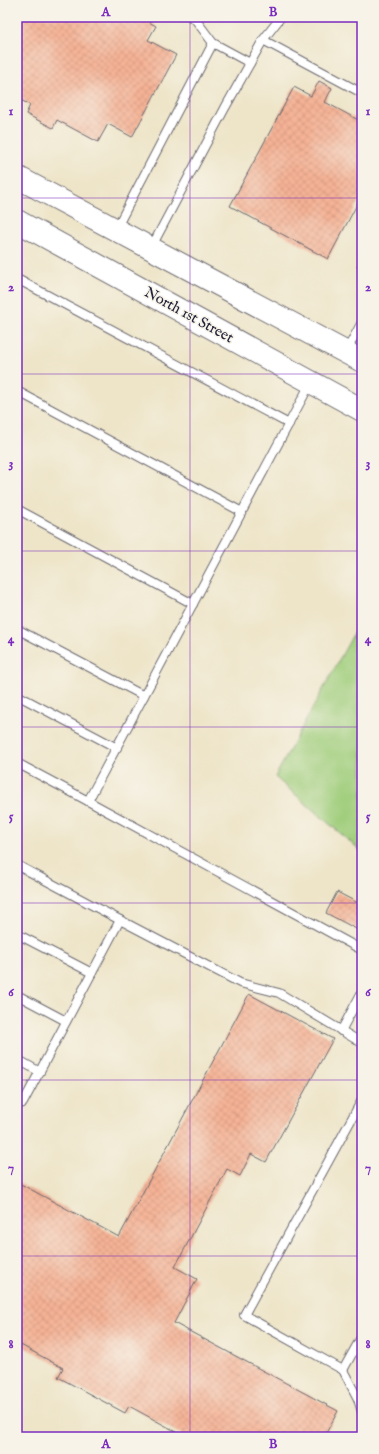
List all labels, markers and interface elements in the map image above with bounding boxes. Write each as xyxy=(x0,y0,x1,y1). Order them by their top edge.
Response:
text: A xyxy=(101,4,112,21)
text: B xyxy=(269,4,278,21)
text: 1 xyxy=(9,103,14,120)
text: 1 xyxy=(366,103,371,120)
text: 2 xyxy=(8,279,14,296)
text: 2 xyxy=(365,279,371,296)
street label: North 1st Street xyxy=(141,283,237,347)
text: 3 xyxy=(9,455,14,472)
text: 3 xyxy=(366,455,371,472)
text: 4 xyxy=(8,631,15,648)
text: 4 xyxy=(365,631,372,648)
text: 5 xyxy=(9,808,14,825)
text: 5 xyxy=(366,808,371,825)
text: 6 xyxy=(8,984,14,1001)
text: 6 xyxy=(365,984,371,1001)
text: 7 xyxy=(8,1160,14,1177)
text: 7 xyxy=(365,1160,371,1177)
text: 8 xyxy=(8,1336,14,1353)
text: 8 xyxy=(365,1336,371,1353)
text: A xyxy=(101,1436,112,1453)
text: B xyxy=(269,1436,278,1453)

